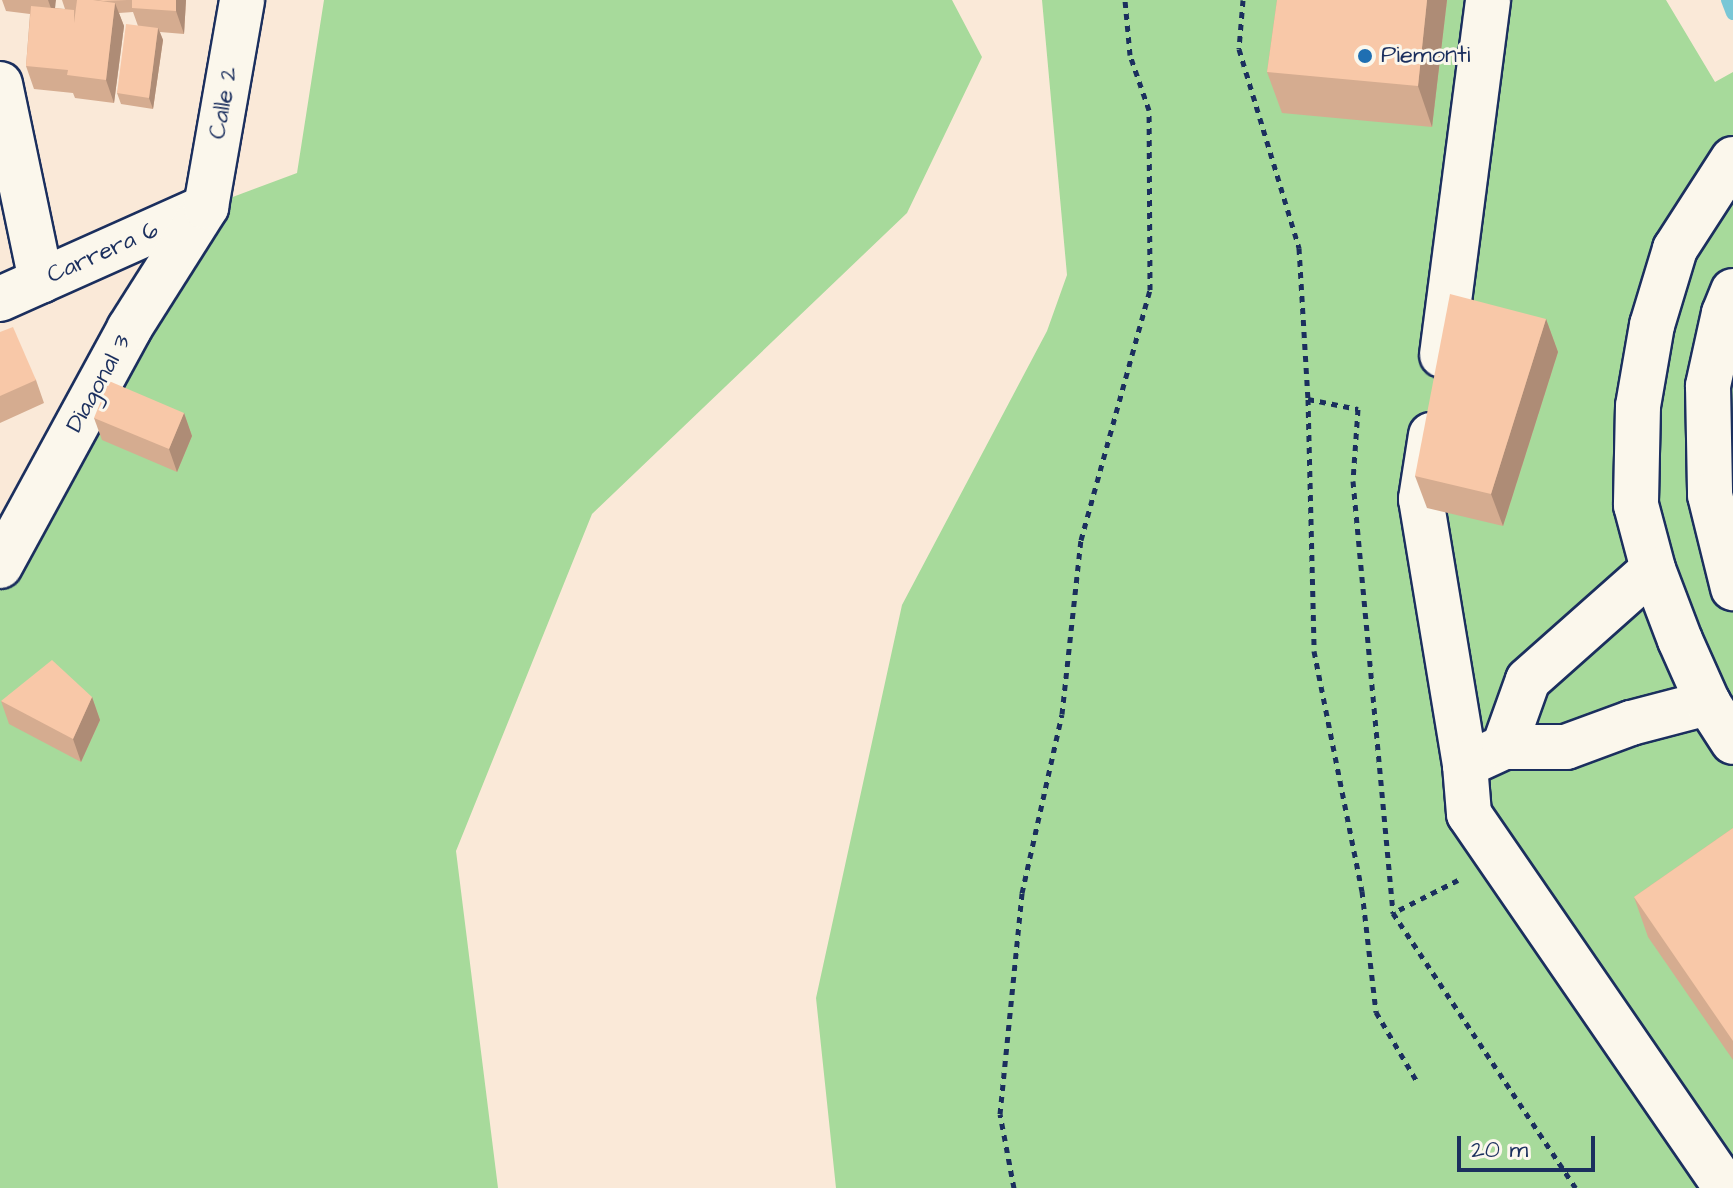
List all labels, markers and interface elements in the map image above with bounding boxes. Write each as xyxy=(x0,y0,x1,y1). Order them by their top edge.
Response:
place label: Piemonti xyxy=(1381,42,1470,70)
marker: Piemonti xyxy=(1356,47,1374,65)
street label: Calle 2 xyxy=(203,65,245,141)
street label: Carrera 6 xyxy=(43,216,163,290)
street label: Diagonal 3 xyxy=(60,330,138,438)
scale bar xyxy=(1461,1120,1599,1170)
text: 20 m xyxy=(1471,1133,1528,1167)

